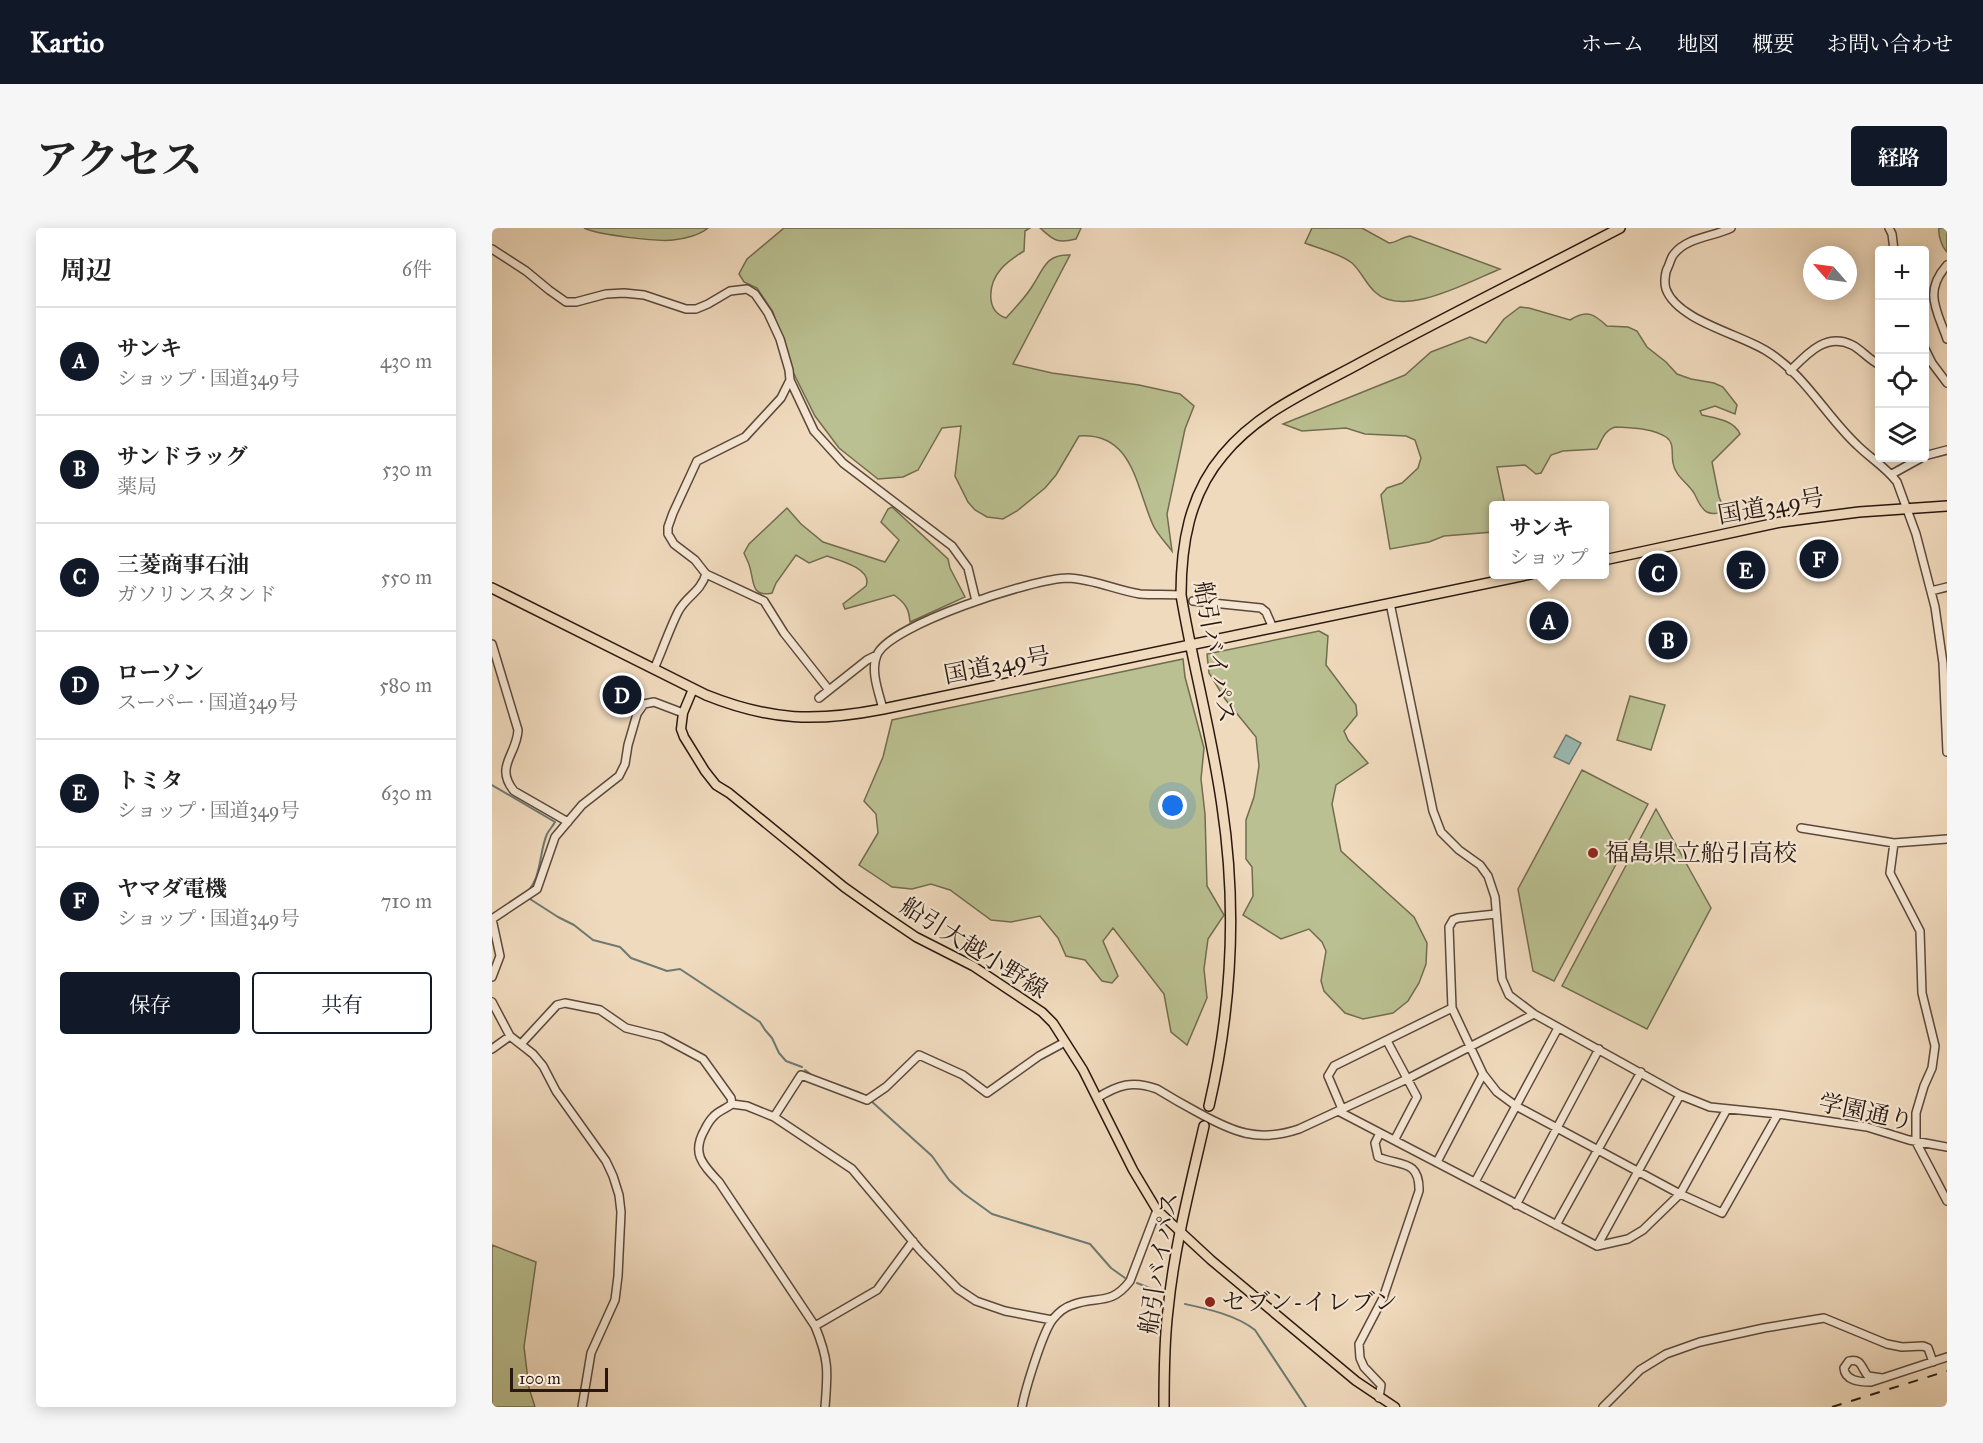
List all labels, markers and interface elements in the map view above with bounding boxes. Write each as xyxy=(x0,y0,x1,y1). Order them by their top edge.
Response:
text: Kartio xyxy=(30,25,104,60)
text: ホーム xyxy=(1581,31,1644,57)
text: 地図 xyxy=(1677,31,1719,57)
text: 概要 xyxy=(1752,31,1794,57)
text: お問い合わせ xyxy=(1827,31,1953,57)
button: 経路 xyxy=(1851,126,1947,186)
text: アクセス xyxy=(36,134,203,186)
north arrow xyxy=(1803,246,1857,300)
map controls xyxy=(1875,246,1929,462)
button: + xyxy=(1875,246,1929,300)
text: 周辺 xyxy=(60,254,112,286)
text: 6件 xyxy=(402,257,432,281)
button: − xyxy=(1875,300,1929,354)
text: サンキ xyxy=(117,335,182,362)
text: A xyxy=(73,349,86,373)
text: 430 m xyxy=(380,349,432,373)
button: locate xyxy=(1875,354,1929,408)
text: ショップ · 国道349号 xyxy=(117,366,299,390)
button: layers xyxy=(1875,408,1929,462)
text: サンドラッグ xyxy=(117,443,247,470)
text: B xyxy=(73,457,86,481)
text: 530 m xyxy=(382,457,432,481)
text: 薬局 xyxy=(117,474,157,498)
street label: 国道349号 xyxy=(1715,482,1827,530)
popup xyxy=(1489,501,1609,579)
text: サンキ xyxy=(1509,514,1574,541)
pin: F xyxy=(1800,536,1838,582)
text: ショップ xyxy=(1509,545,1589,569)
pin: E xyxy=(1726,548,1766,592)
pin: C xyxy=(1638,550,1678,596)
text: 三菱商事石油 xyxy=(117,551,249,578)
text: C xyxy=(73,565,86,589)
text: 550 m xyxy=(381,565,432,589)
street label: 船引バイパス xyxy=(1188,579,1242,725)
text: ガソリンスタンド xyxy=(117,582,276,606)
pin: A xyxy=(1530,598,1568,644)
pin: B xyxy=(1648,618,1688,662)
street label: 国道349号 xyxy=(941,640,1053,690)
text: ローソン xyxy=(117,659,204,686)
pin: D xyxy=(602,672,642,718)
text: D xyxy=(72,673,87,697)
text: 580 m xyxy=(379,673,432,697)
text: スーパー · 国道349号 xyxy=(117,690,298,714)
text: トミタ xyxy=(117,767,183,794)
text: E xyxy=(72,781,87,805)
text: 630 m xyxy=(381,781,432,805)
your location xyxy=(1158,791,1187,820)
text: ショップ · 国道349号 xyxy=(117,798,299,822)
place label: 福島県立船引高校 xyxy=(1605,838,1797,868)
marker: 福島県立船引高校 xyxy=(1586,846,1600,860)
text: ヤマダ電機 xyxy=(117,875,227,902)
text: F xyxy=(73,889,86,913)
text: 710 m xyxy=(381,889,432,913)
street label: 船引大越小野線 xyxy=(895,891,1053,1005)
text: ショップ · 国道349号 xyxy=(117,906,299,930)
button: 保存 xyxy=(60,972,240,1034)
button: 共有 xyxy=(252,972,432,1034)
street label: 学園通り xyxy=(1816,1087,1916,1137)
street label: 船引バイパス xyxy=(1133,1190,1185,1336)
place label: セブン-イレブン xyxy=(1222,1287,1398,1317)
marker: セブン-イレブン xyxy=(1203,1295,1217,1309)
scale bar xyxy=(510,1365,608,1392)
text: 100 m xyxy=(519,1369,561,1388)

